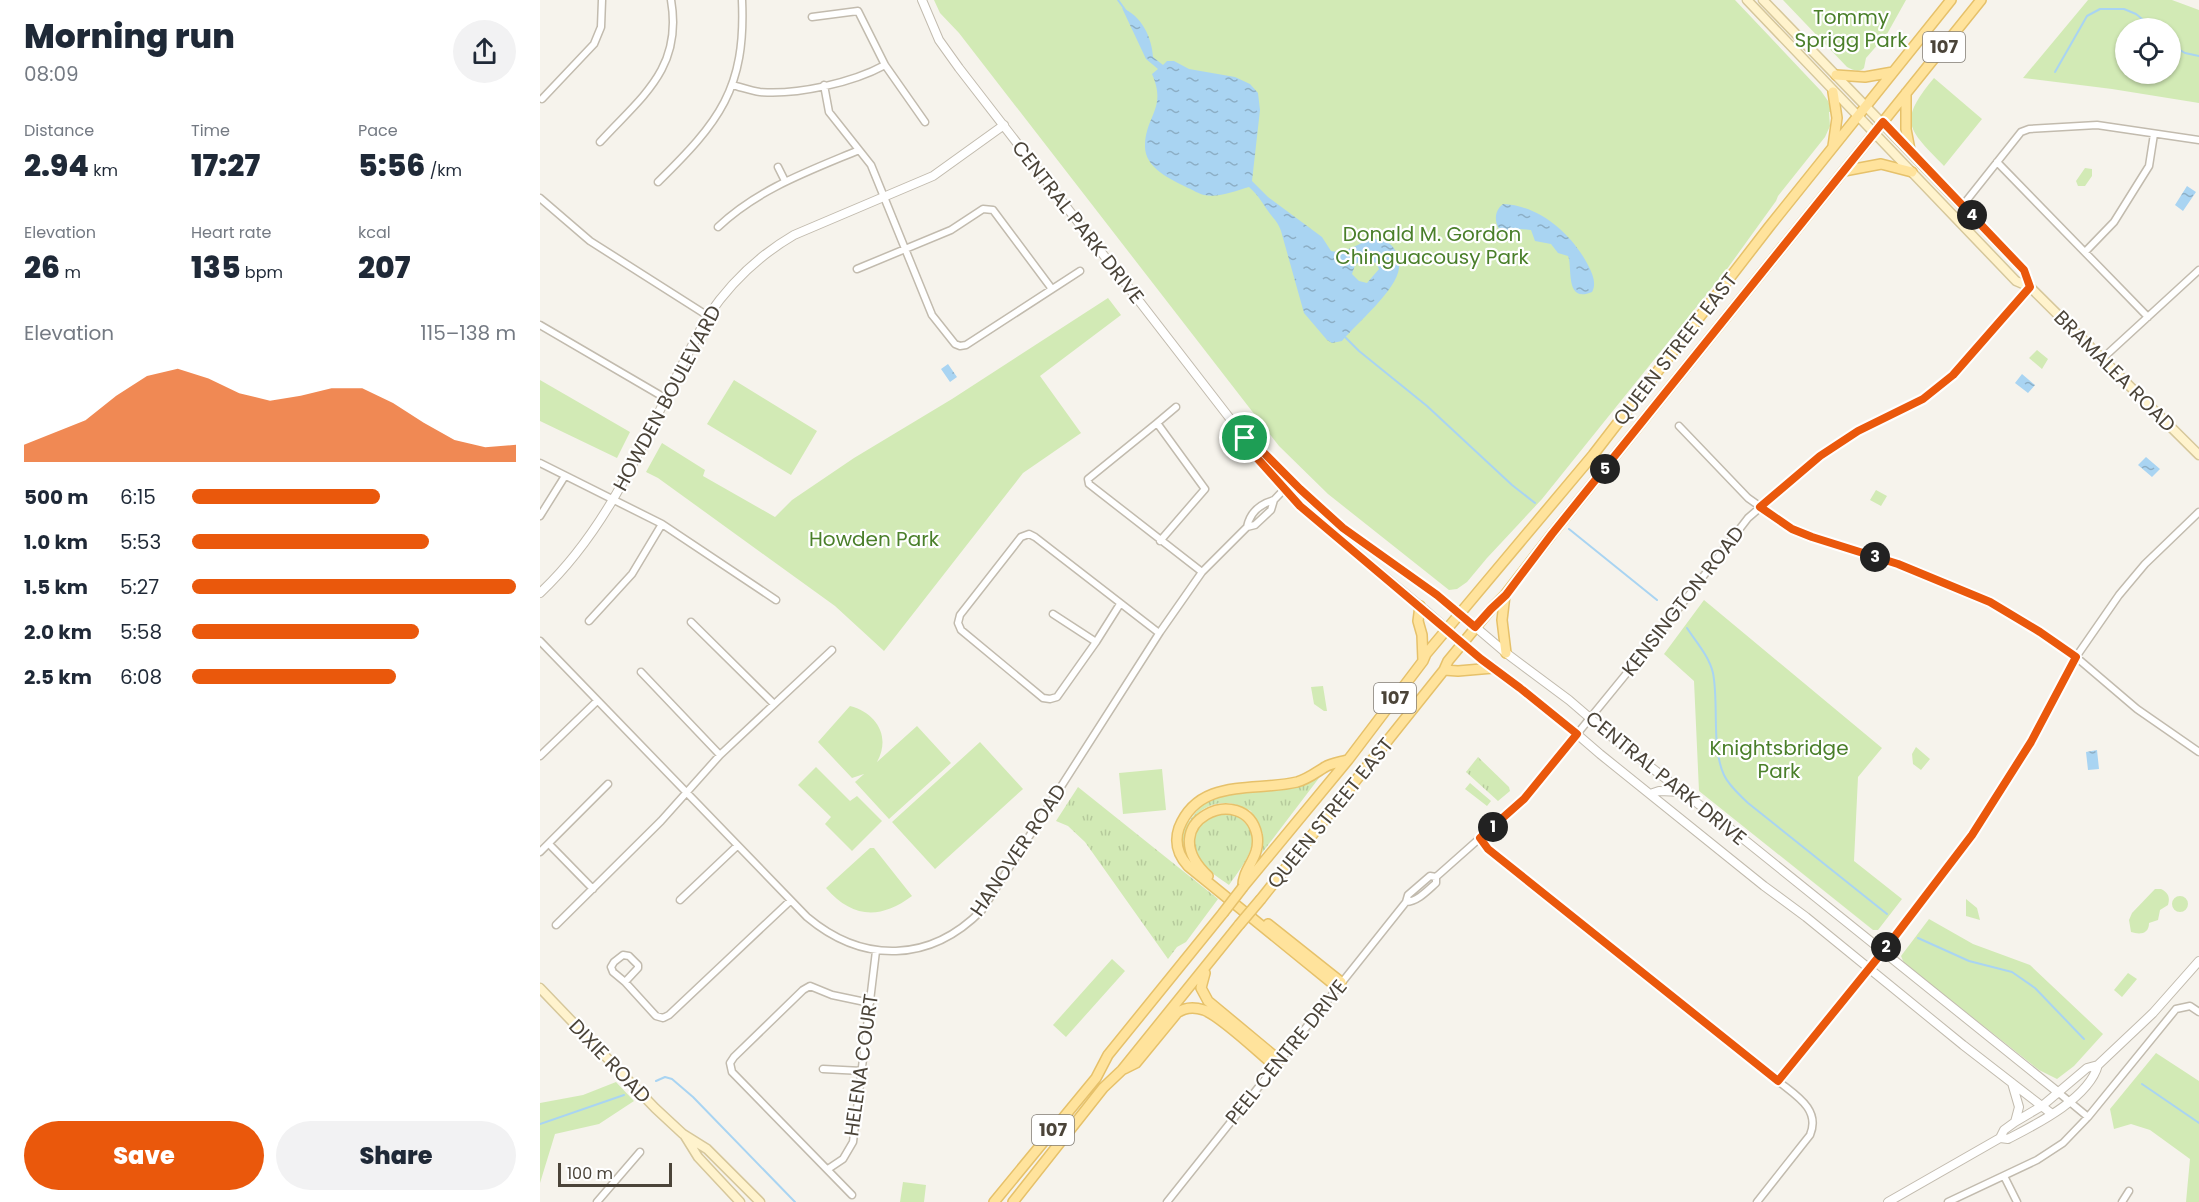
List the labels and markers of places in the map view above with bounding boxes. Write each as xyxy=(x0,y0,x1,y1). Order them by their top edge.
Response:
pin: 4 xyxy=(1957,200,1987,230)
pin xyxy=(1219,412,1270,463)
pin: 5 xyxy=(1590,454,1620,484)
pin: 3 xyxy=(1860,542,1890,572)
pin: 1 xyxy=(1478,812,1508,842)
pin: 2 xyxy=(1871,932,1901,962)

